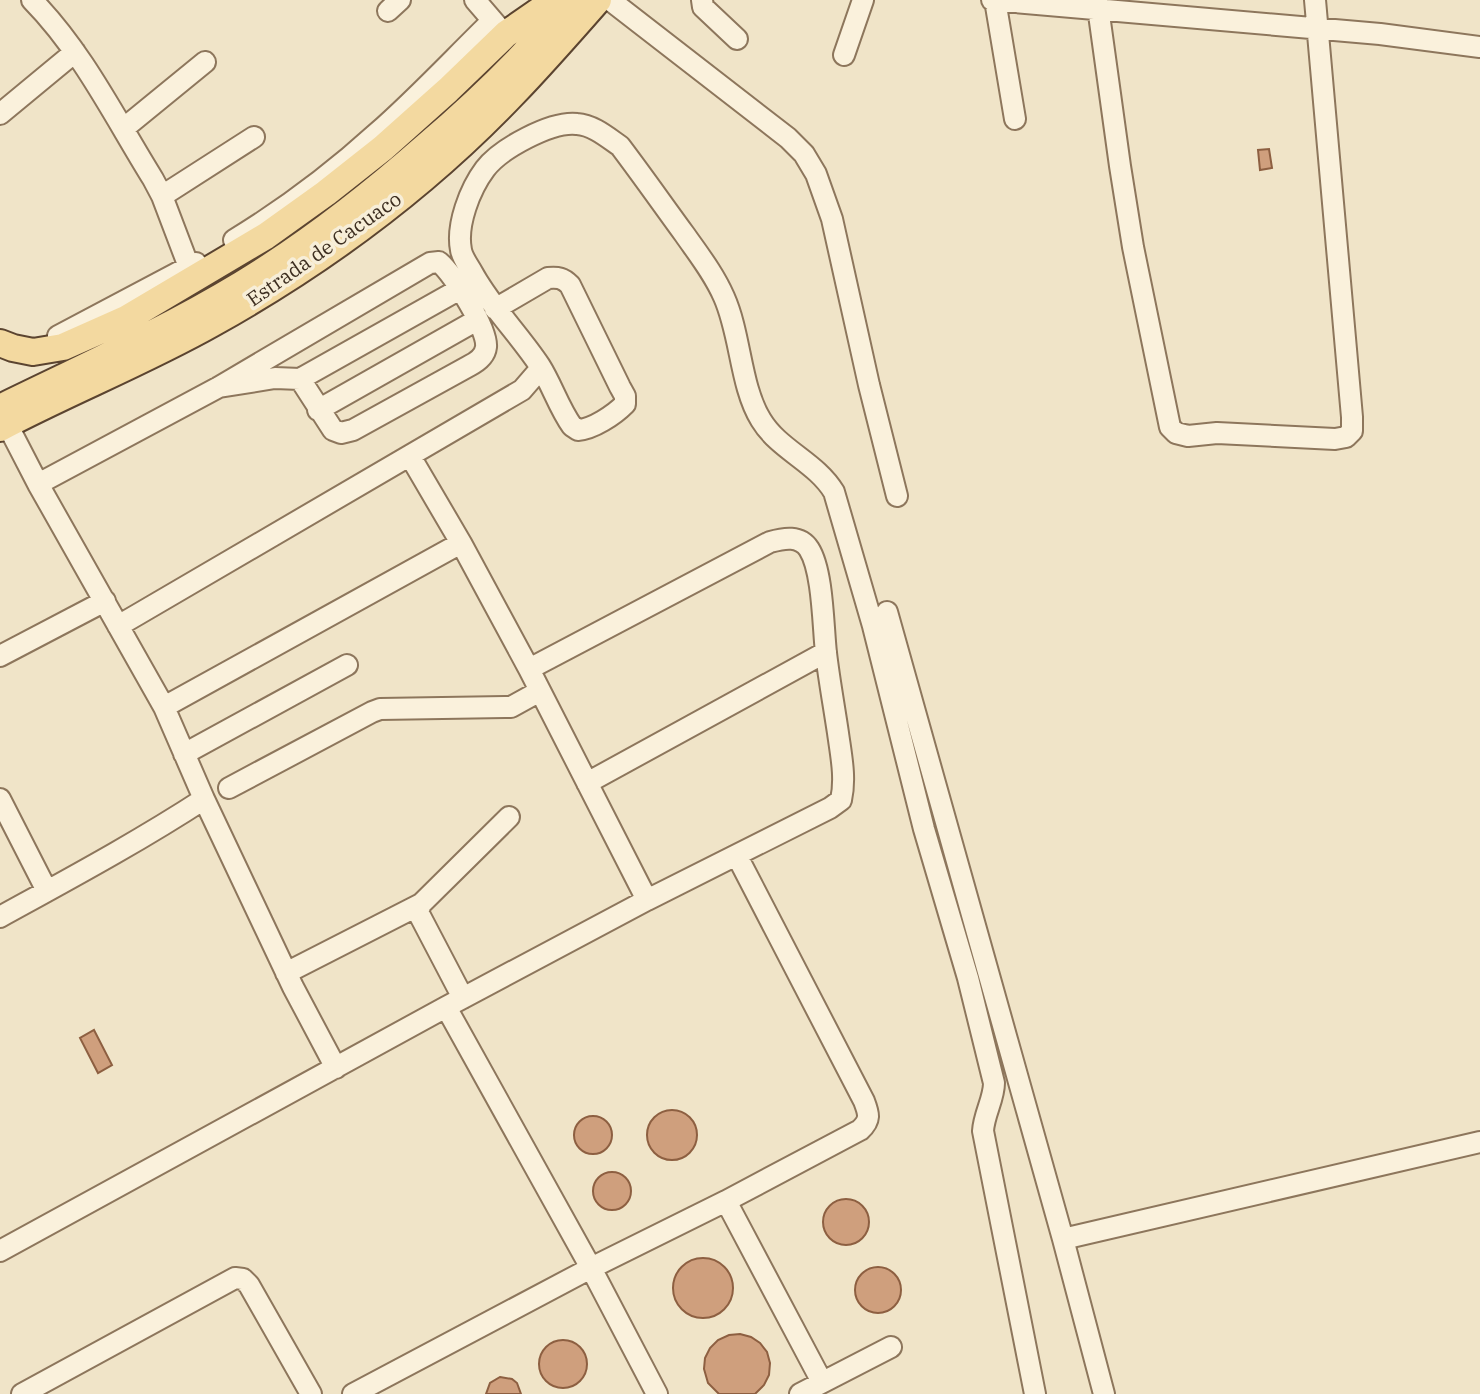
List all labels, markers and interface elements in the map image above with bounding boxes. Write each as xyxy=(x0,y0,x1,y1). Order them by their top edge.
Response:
street label: Estrada de Cacuaco xyxy=(241,185,407,312)

